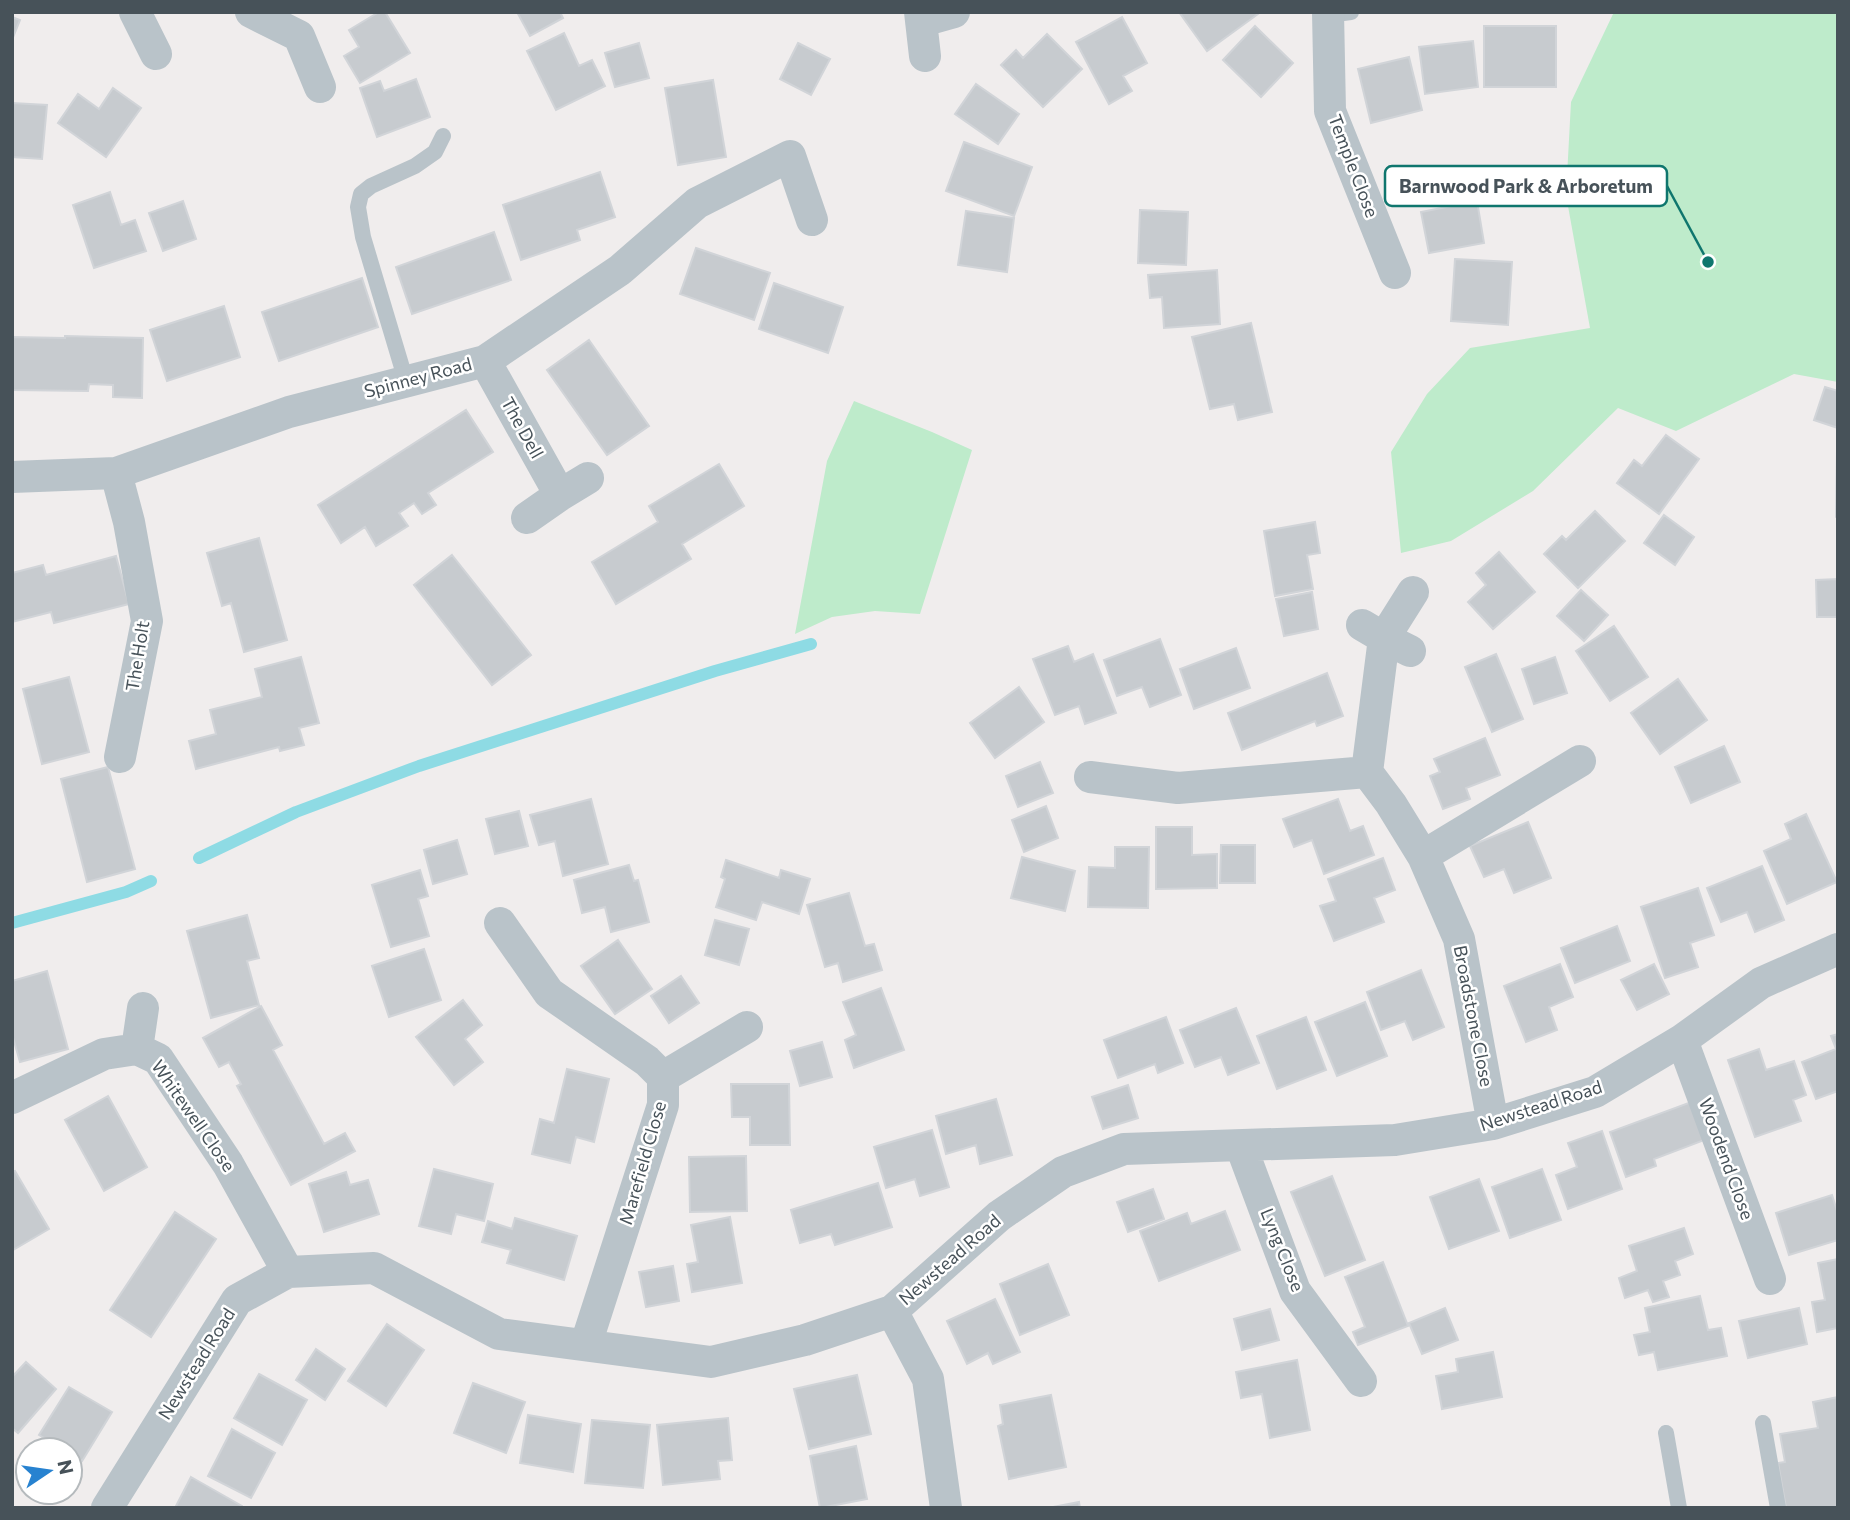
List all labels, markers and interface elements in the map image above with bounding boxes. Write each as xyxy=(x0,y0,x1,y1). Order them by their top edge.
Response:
street label: Temple Close xyxy=(1324,111,1384,220)
callout: Barnwood Park & Arboretum xyxy=(1385,166,1667,206)
text: Barnwood Park & Arboretum xyxy=(1399,174,1653,197)
street label: Spinney Road xyxy=(362,352,474,402)
street label: The Dell xyxy=(497,393,549,462)
street label: The Holt xyxy=(121,619,153,693)
street label: Broadstone Close xyxy=(1449,943,1498,1088)
street label: Whitewell Close xyxy=(147,1055,240,1175)
street label: Newstead Road xyxy=(1477,1075,1605,1135)
street label: Woodend Close xyxy=(1695,1095,1759,1222)
street label: Marefield Close xyxy=(614,1098,670,1227)
street label: Lyng Close xyxy=(1256,1205,1310,1294)
street label: Newstead Road xyxy=(894,1209,1005,1309)
street label: Newstead Road xyxy=(153,1304,239,1423)
north arrow xyxy=(14,1436,84,1506)
text: N xyxy=(53,1458,79,1477)

